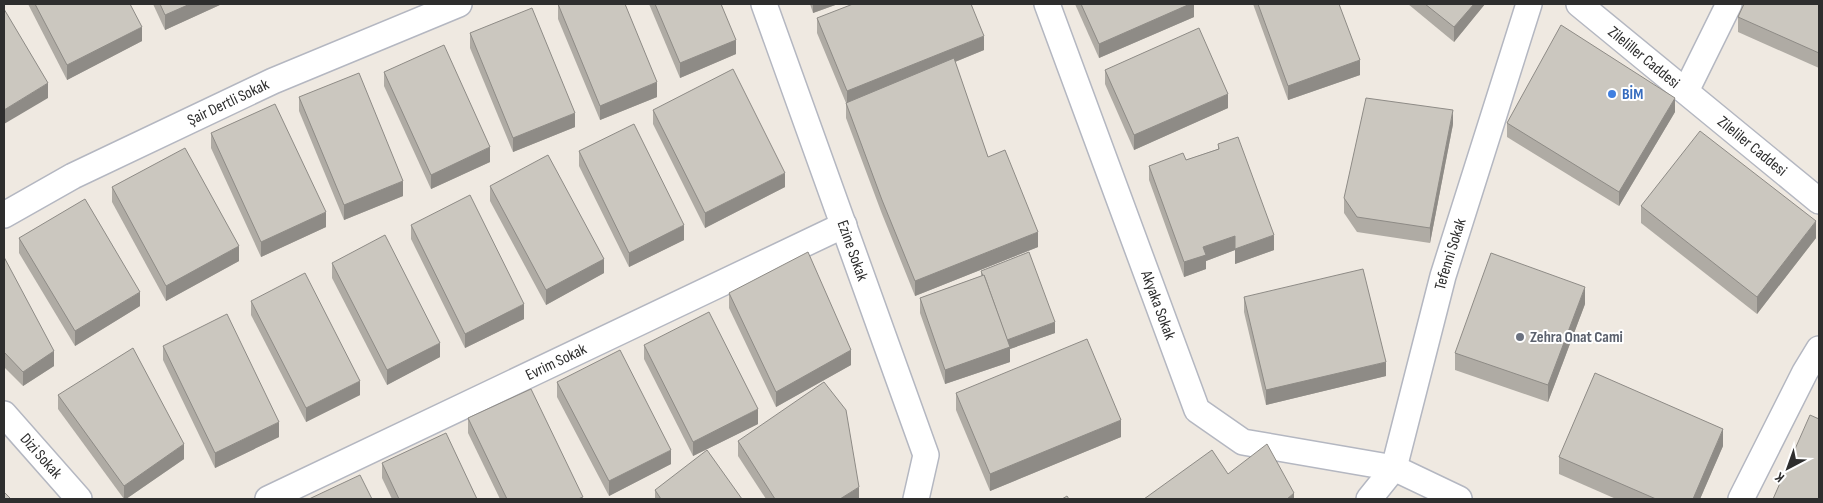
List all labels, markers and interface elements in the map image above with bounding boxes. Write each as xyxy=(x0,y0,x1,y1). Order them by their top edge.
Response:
street label: Zileliller Caddesi xyxy=(1604,22,1684,92)
street label: Şair Dertli Sokak xyxy=(184,75,272,130)
place label: BİM xyxy=(1622,85,1643,104)
marker: BİM xyxy=(1606,88,1618,100)
street label: Zileliler Caddesi xyxy=(1714,112,1791,180)
street label: Tefenni Sokak xyxy=(1430,216,1470,292)
street label: Ezine Sokak xyxy=(833,218,872,283)
street label: Akyaka Sokak xyxy=(1137,267,1180,342)
place label: Zehra Onat Cami xyxy=(1530,328,1623,347)
marker: Zehra Onat Cami xyxy=(1514,331,1526,343)
street label: Evrim Sokak xyxy=(523,339,590,385)
street label: Dizi Sokak xyxy=(16,429,66,483)
north arrow xyxy=(1763,443,1813,493)
text: K xyxy=(1772,469,1788,486)

